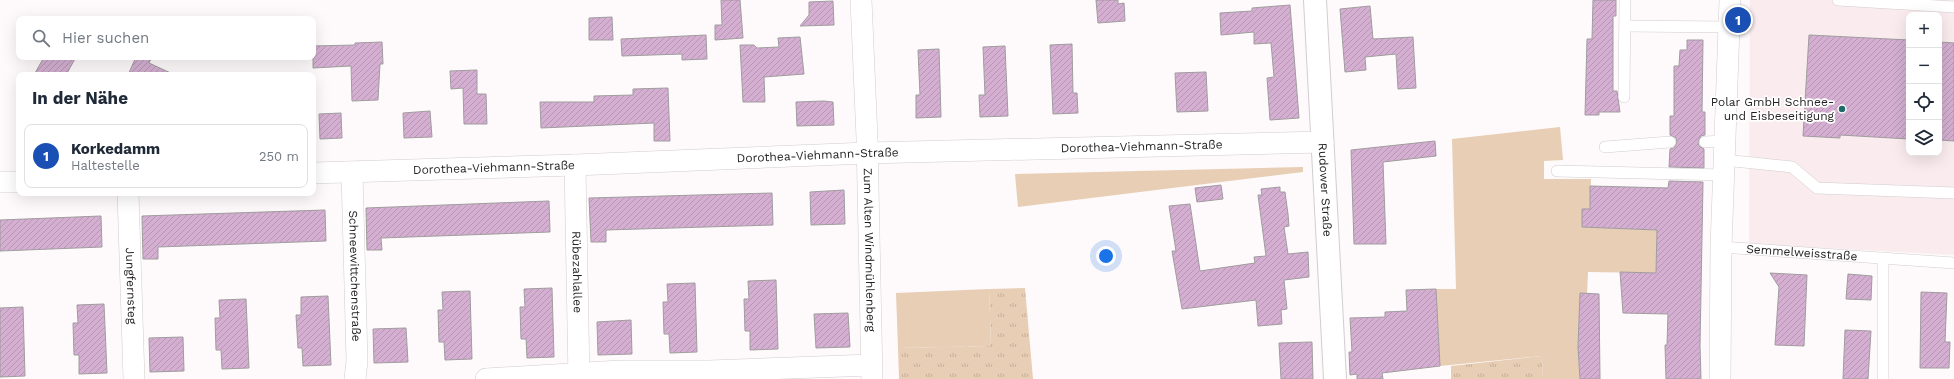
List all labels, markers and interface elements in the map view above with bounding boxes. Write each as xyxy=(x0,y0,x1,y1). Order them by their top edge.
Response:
pin: 1 xyxy=(1725,5,1751,35)
map controls xyxy=(1906,12,1942,156)
button: + xyxy=(1906,12,1942,48)
search box xyxy=(16,16,316,60)
icon: search xyxy=(30,27,52,49)
text: Hier suchen xyxy=(62,29,149,47)
button: − xyxy=(1906,48,1942,84)
button: locate xyxy=(1906,84,1942,120)
text: In der Nähe xyxy=(32,88,128,108)
place label: Polar GmbH Schnee- und Eisbeseitigung xyxy=(1711,95,1835,123)
marker: Polar GmbH Schnee- und Eisbeseitigung xyxy=(1837,104,1847,114)
button: layers xyxy=(1906,120,1942,156)
street label: Dorothea-Viehmann-Straße xyxy=(1060,137,1223,155)
text: Korkedamm xyxy=(71,140,160,158)
street label: Rudower Straße xyxy=(1316,142,1334,237)
street label: Dorothea-Viehmann-Straße xyxy=(736,145,899,165)
text: 1 xyxy=(43,149,49,164)
text: 250 m xyxy=(259,149,299,164)
text: Haltestelle xyxy=(71,158,140,173)
street label: Dorothea-Viehmann-Straße xyxy=(413,158,575,177)
street label: Zum Alten Windmühlenberg xyxy=(861,168,878,333)
street label: Schneewittchenstraße xyxy=(346,210,363,342)
street label: Rübezahlallee xyxy=(569,231,585,313)
street label: Semmelweisstraße xyxy=(1746,242,1858,263)
your location xyxy=(1096,246,1116,266)
street label: Jungfernsteg xyxy=(123,248,139,325)

